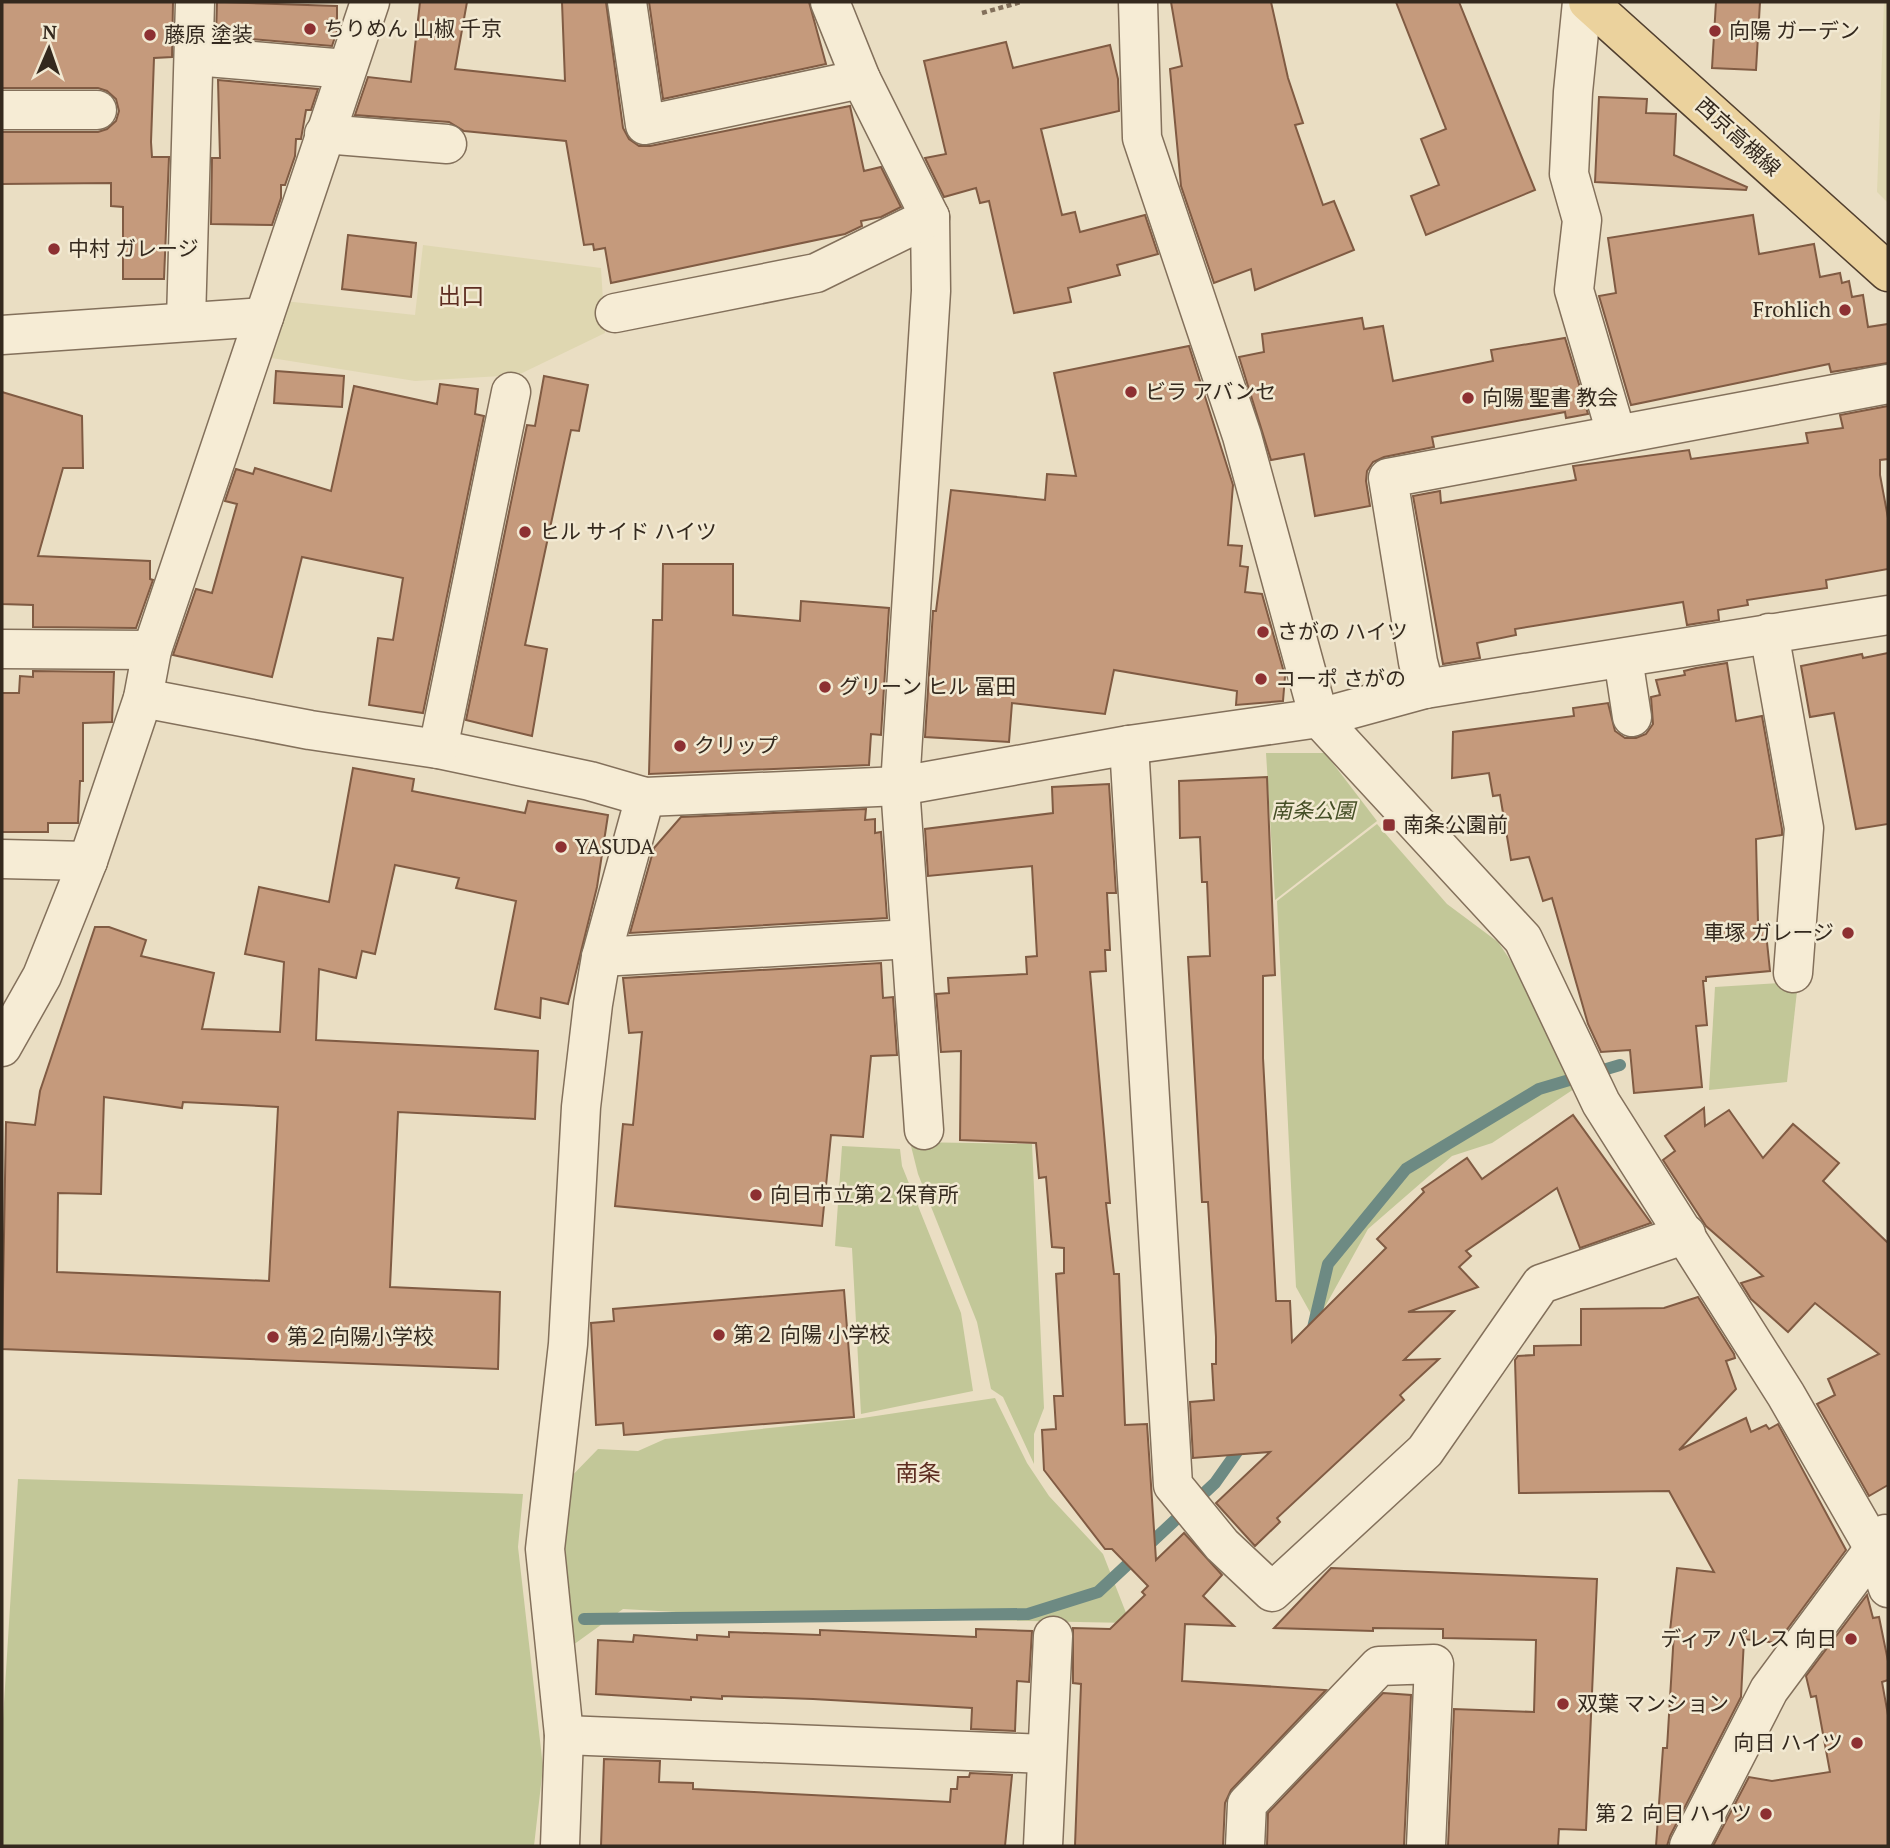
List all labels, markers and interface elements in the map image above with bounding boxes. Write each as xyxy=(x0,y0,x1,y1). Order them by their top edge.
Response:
north arrow xyxy=(14,14,84,84)
place label: ちりめん 山椒 千京 xyxy=(324,14,502,42)
place label: 向陽 ガーデン xyxy=(1729,16,1860,44)
text: N xyxy=(42,19,58,44)
place label: 藤原 塗装 xyxy=(164,20,253,48)
marker: ちりめん 山椒 千京 xyxy=(302,21,318,37)
marker: 向陽 ガーデン xyxy=(1707,23,1723,39)
marker: 藤原 塗装 xyxy=(142,27,158,43)
street label: 西京高槻線 xyxy=(1690,91,1787,182)
place label: 中村 ガレージ xyxy=(68,234,199,262)
marker: 中村 ガレージ xyxy=(46,241,62,257)
district label: 出口 xyxy=(438,280,484,311)
place label: Frohlich xyxy=(1753,295,1831,323)
marker: Frohlich xyxy=(1837,302,1853,318)
place label: ビラ アバンセ xyxy=(1145,377,1276,405)
place label: 向陽 聖書 教会 xyxy=(1482,383,1618,411)
marker: ビラ アバンセ xyxy=(1123,384,1139,400)
marker: 向陽 聖書 教会 xyxy=(1460,390,1476,406)
place label: ヒル サイド ハイツ xyxy=(539,517,717,545)
marker: ヒル サイド ハイツ xyxy=(517,524,533,540)
place label: さがの ハイツ xyxy=(1277,617,1408,645)
marker: さがの ハイツ xyxy=(1255,624,1271,640)
place label: コーポ さがの xyxy=(1275,664,1406,692)
marker: コーポ さがの xyxy=(1253,671,1269,687)
place label: グリーン ヒル 冨田 xyxy=(839,672,1016,700)
marker: グリーン ヒル 冨田 xyxy=(817,679,833,695)
place label: クリップ xyxy=(694,731,778,759)
marker: クリップ xyxy=(672,738,688,754)
park label: 南条公園 xyxy=(1271,796,1358,824)
place label: 南条公園前 xyxy=(1403,810,1508,838)
marker: 南条公園前 xyxy=(1381,817,1397,833)
place label: YASUDA xyxy=(575,832,655,860)
marker: YASUDA xyxy=(553,839,569,855)
place label: 車塚 ガレージ xyxy=(1703,918,1834,946)
marker: 車塚 ガレージ xyxy=(1840,925,1856,941)
place label: 向日市立第２保育所 xyxy=(770,1180,959,1208)
marker: 向日市立第２保育所 xyxy=(748,1187,764,1203)
place label: 第２ 向陽 小学校 xyxy=(733,1320,890,1348)
place label: 第２向陽小学校 xyxy=(287,1322,434,1350)
marker: 第２ 向陽 小学校 xyxy=(711,1327,727,1343)
marker: 第２向陽小学校 xyxy=(265,1329,281,1345)
district label: 南条 xyxy=(895,1457,941,1488)
place label: ディア パレス 向日 xyxy=(1660,1624,1837,1652)
marker: ディア パレス 向日 xyxy=(1843,1631,1859,1647)
place label: 双葉 マンション xyxy=(1577,1689,1729,1717)
marker: 双葉 マンション xyxy=(1555,1696,1571,1712)
place label: 向日 ハイツ xyxy=(1733,1728,1843,1756)
marker: 向日 ハイツ xyxy=(1849,1735,1865,1751)
place label: 第２ 向日 ハイツ xyxy=(1595,1799,1752,1827)
marker: 第２ 向日 ハイツ xyxy=(1758,1806,1774,1822)

